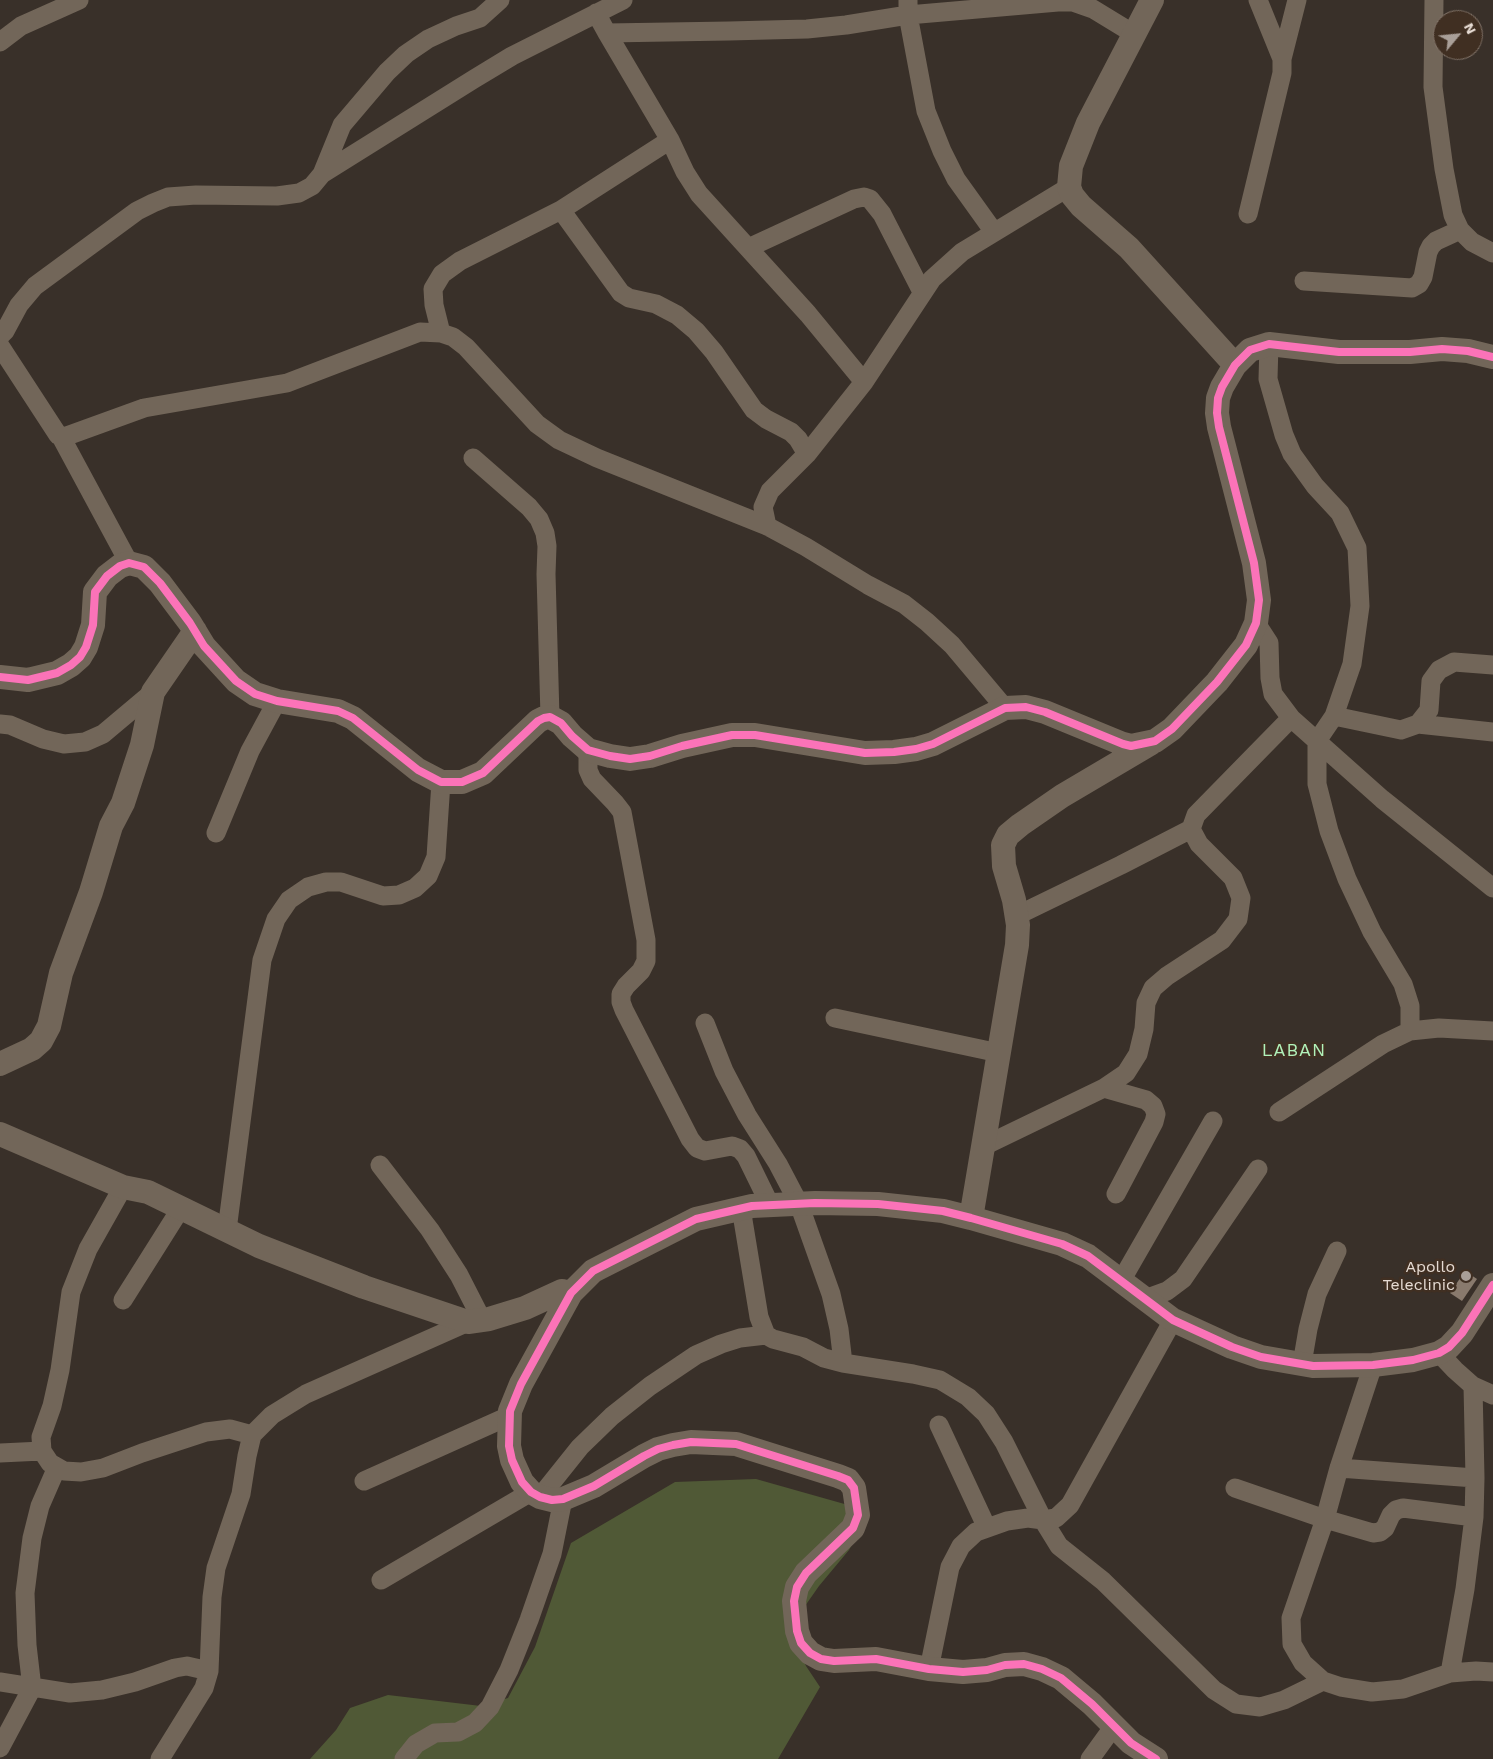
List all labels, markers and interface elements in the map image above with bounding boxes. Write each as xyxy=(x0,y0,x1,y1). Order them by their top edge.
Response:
north arrow xyxy=(1433,10,1483,60)
text: N xyxy=(1461,20,1480,37)
district label: LABAN xyxy=(1261,1040,1327,1062)
place label: Apollo Teleclinic xyxy=(1383,1257,1455,1295)
marker: Apollo Teleclinic xyxy=(1459,1269,1473,1283)

